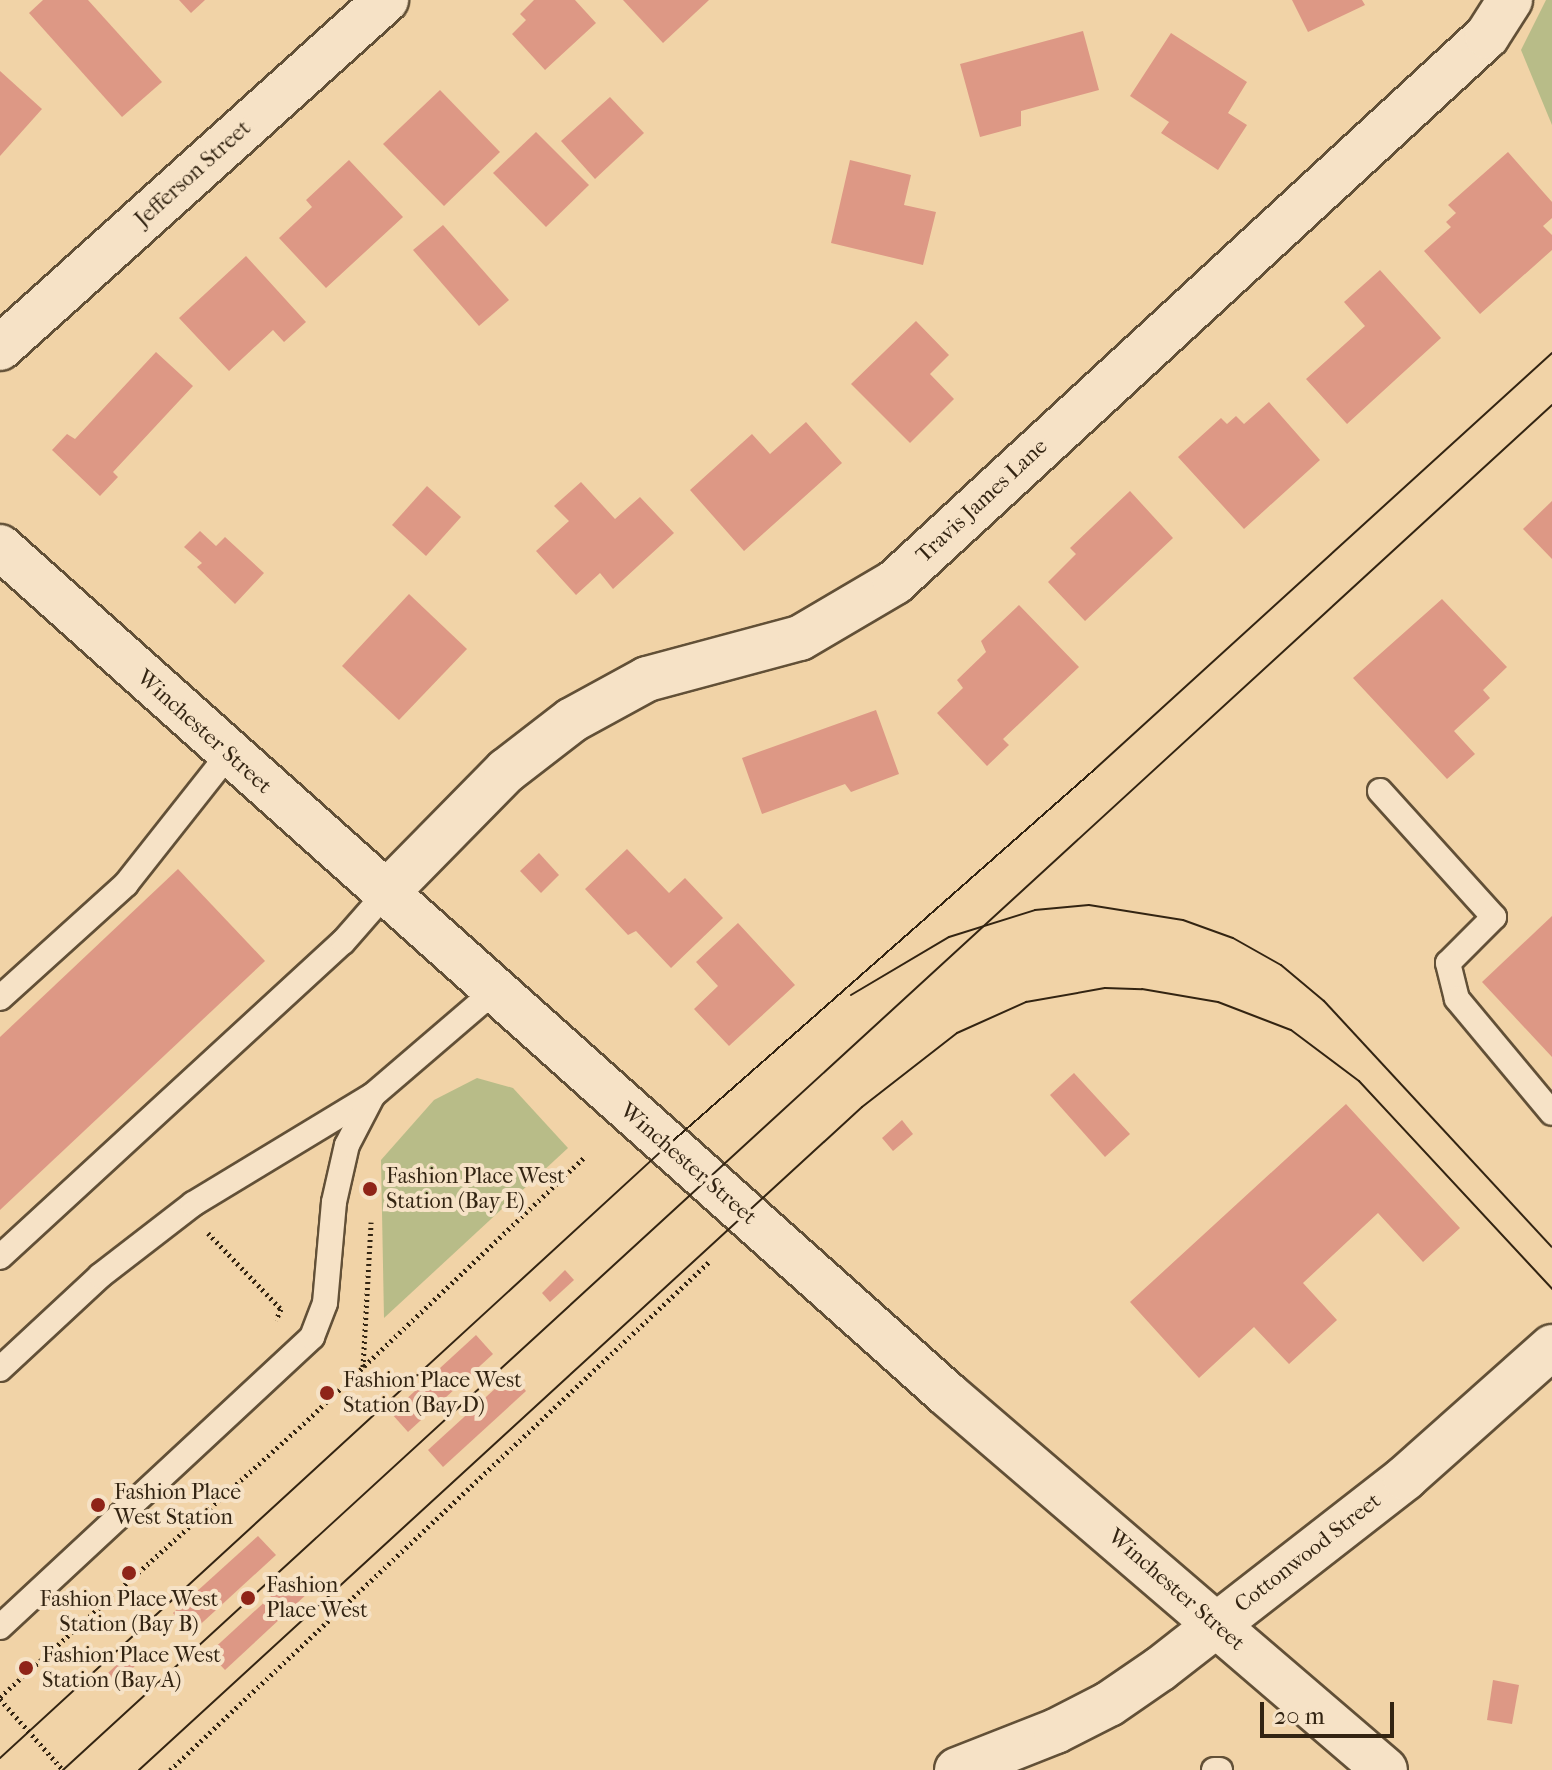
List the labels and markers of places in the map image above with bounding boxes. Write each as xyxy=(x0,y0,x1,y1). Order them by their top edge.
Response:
place label: Fashion Place West Station (Bay E) xyxy=(386,1163,565,1214)
marker: Fashion Place West Station (Bay E) xyxy=(361,1180,379,1198)
place label: Fashion Place West Station (Bay D) xyxy=(343,1367,522,1418)
marker: Fashion Place West Station (Bay D) xyxy=(318,1384,336,1402)
place label: Fashion Place West Station xyxy=(114,1479,241,1530)
marker: Fashion Place West Station xyxy=(89,1496,107,1514)
marker: Fashion Place West Station (Bay B) xyxy=(120,1564,138,1582)
place label: Fashion Place West xyxy=(266,1572,368,1624)
place label: Fashion Place West Station (Bay B) xyxy=(40,1586,218,1638)
marker: Fashion Place West xyxy=(237,1587,259,1609)
place label: Fashion Place West Station (Bay A) xyxy=(42,1642,221,1694)
marker: Fashion Place West Station (Bay A) xyxy=(17,1659,35,1677)

